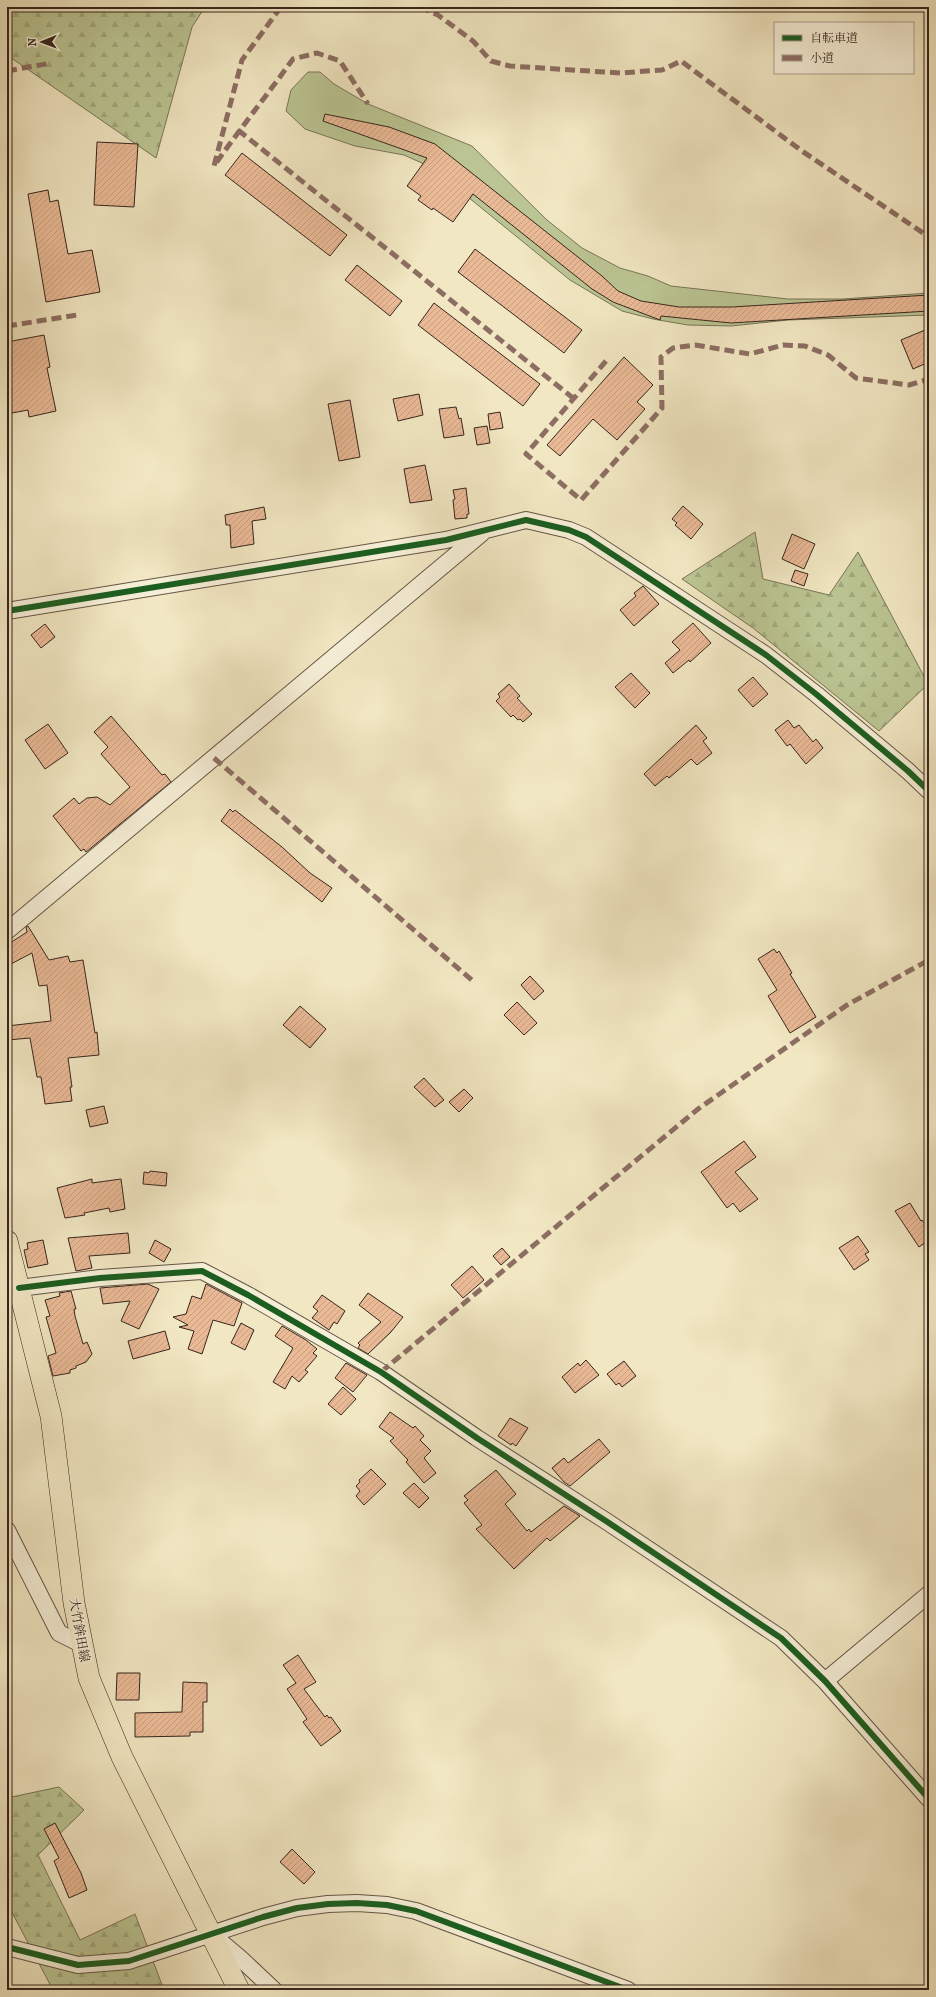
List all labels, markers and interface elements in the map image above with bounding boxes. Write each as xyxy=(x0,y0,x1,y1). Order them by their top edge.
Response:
north arrow xyxy=(22,22,62,62)
legend xyxy=(774,22,914,74)
text: 自転車道 xyxy=(810,31,858,45)
text: N xyxy=(26,37,39,46)
text: 小道 xyxy=(810,51,834,65)
street label: 大竹鉾田線 xyxy=(66,1597,93,1663)

